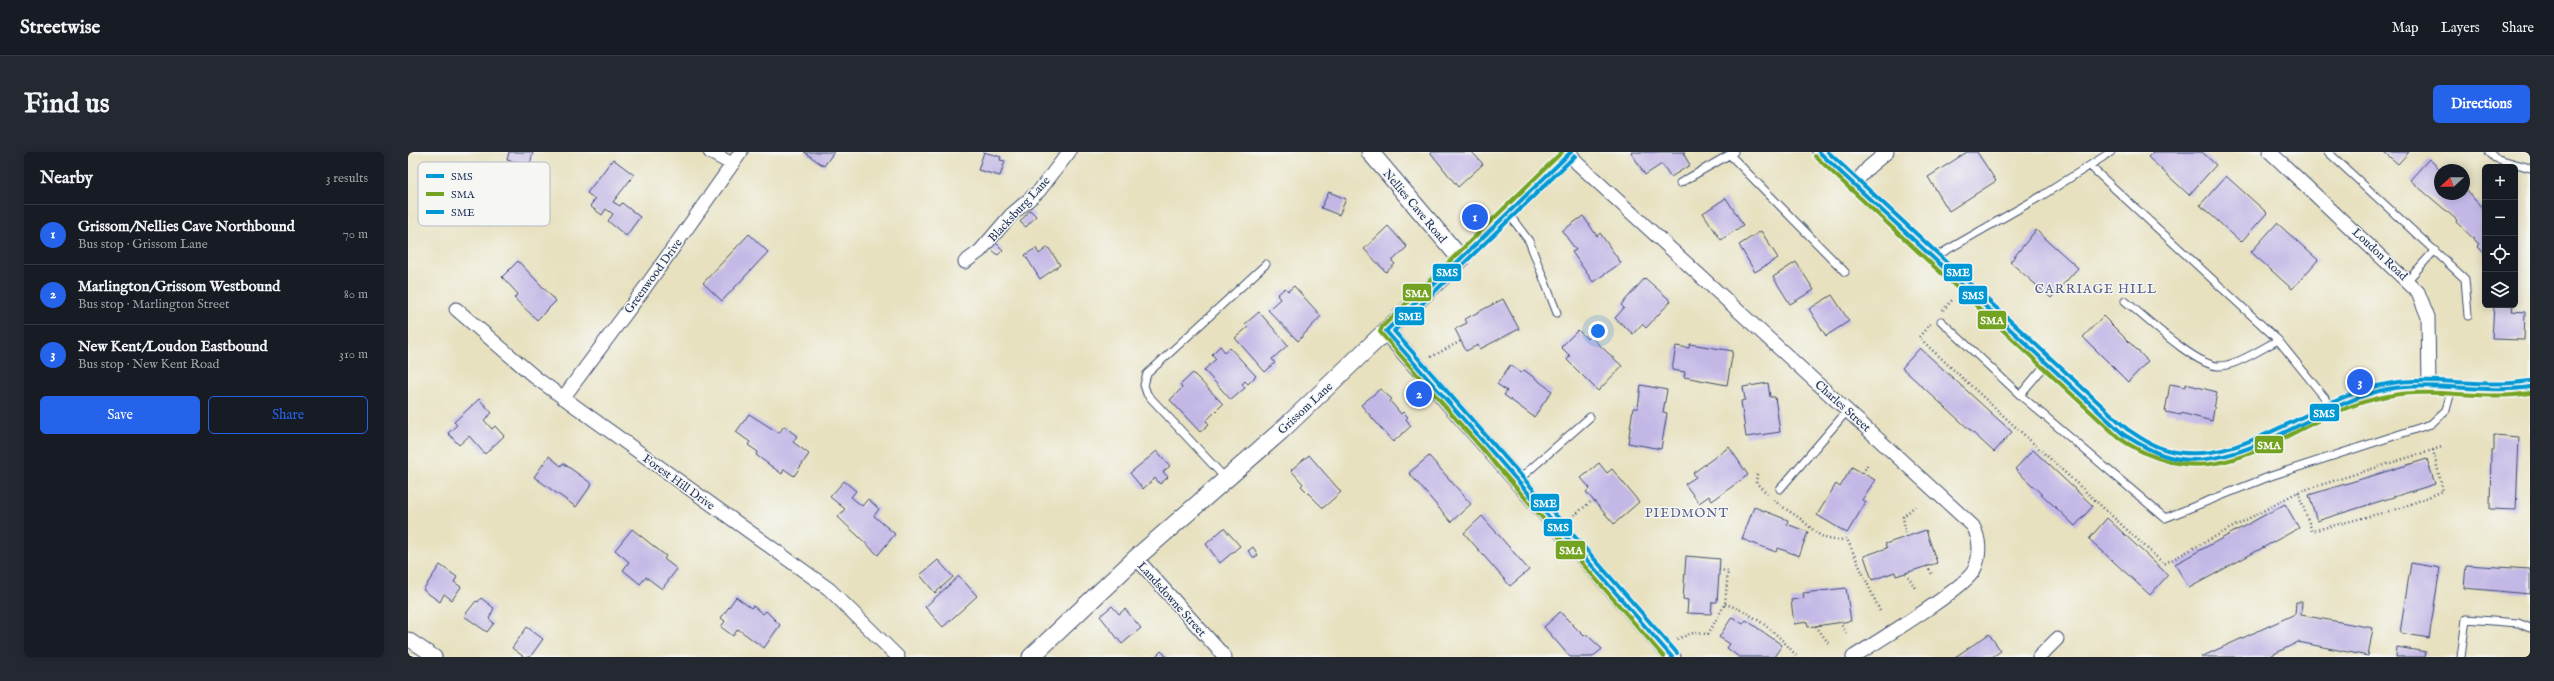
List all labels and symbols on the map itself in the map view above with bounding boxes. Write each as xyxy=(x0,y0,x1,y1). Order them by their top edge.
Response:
legend xyxy=(418,162,550,226)
north arrow xyxy=(2434,164,2470,200)
street label: Nellies Cave Road xyxy=(1379,166,1450,247)
text: SMS xyxy=(451,170,473,184)
street label: Blacksburg Lane xyxy=(985,173,1054,245)
text: SMA xyxy=(451,188,475,202)
pin: 1 xyxy=(1462,202,1488,232)
text: SME xyxy=(451,206,475,220)
street label: Loudon Road xyxy=(2349,225,2411,284)
street label: Greenwood Drive xyxy=(621,236,686,317)
line badge: SMS xyxy=(1432,263,1462,282)
line badge: SME xyxy=(1943,263,1973,282)
text: SMS xyxy=(1436,266,1458,280)
text: SME xyxy=(1946,266,1970,280)
district label: CARRIAGE HILL xyxy=(2035,281,2157,298)
line badge: SMA xyxy=(1402,283,1432,302)
line badge: SMS xyxy=(1958,285,1988,305)
text: SMA xyxy=(1405,287,1429,301)
text: SMS xyxy=(1962,289,1984,303)
line badge: SME xyxy=(1394,306,1425,326)
text: SME xyxy=(1398,310,1422,324)
line badge: SMA xyxy=(1977,310,2007,330)
text: SMA xyxy=(1980,314,2004,328)
your location xyxy=(1588,321,1608,341)
pin: 3 xyxy=(2347,367,2373,397)
street label: Charles Street xyxy=(1812,377,1874,435)
street label: Grissom Lane xyxy=(1275,379,1336,438)
pin: 2 xyxy=(1406,379,1432,409)
line badge: SMS xyxy=(2309,403,2340,422)
text: SMS xyxy=(2313,407,2335,421)
line badge: SMA xyxy=(2254,435,2284,454)
text: SMA xyxy=(2257,439,2281,453)
street label: Forest Hill Drive xyxy=(640,451,718,514)
line badge: SME xyxy=(1530,493,1560,512)
text: SME xyxy=(1533,497,1557,511)
district label: PIEDMONT xyxy=(1645,505,1729,522)
line badge: SMS xyxy=(1543,518,1573,537)
text: SMS xyxy=(1547,521,1569,535)
line badge: SMA xyxy=(1555,540,1586,560)
text: SMA xyxy=(1559,544,1583,558)
street label: Landsdowne Street xyxy=(1134,559,1209,640)

